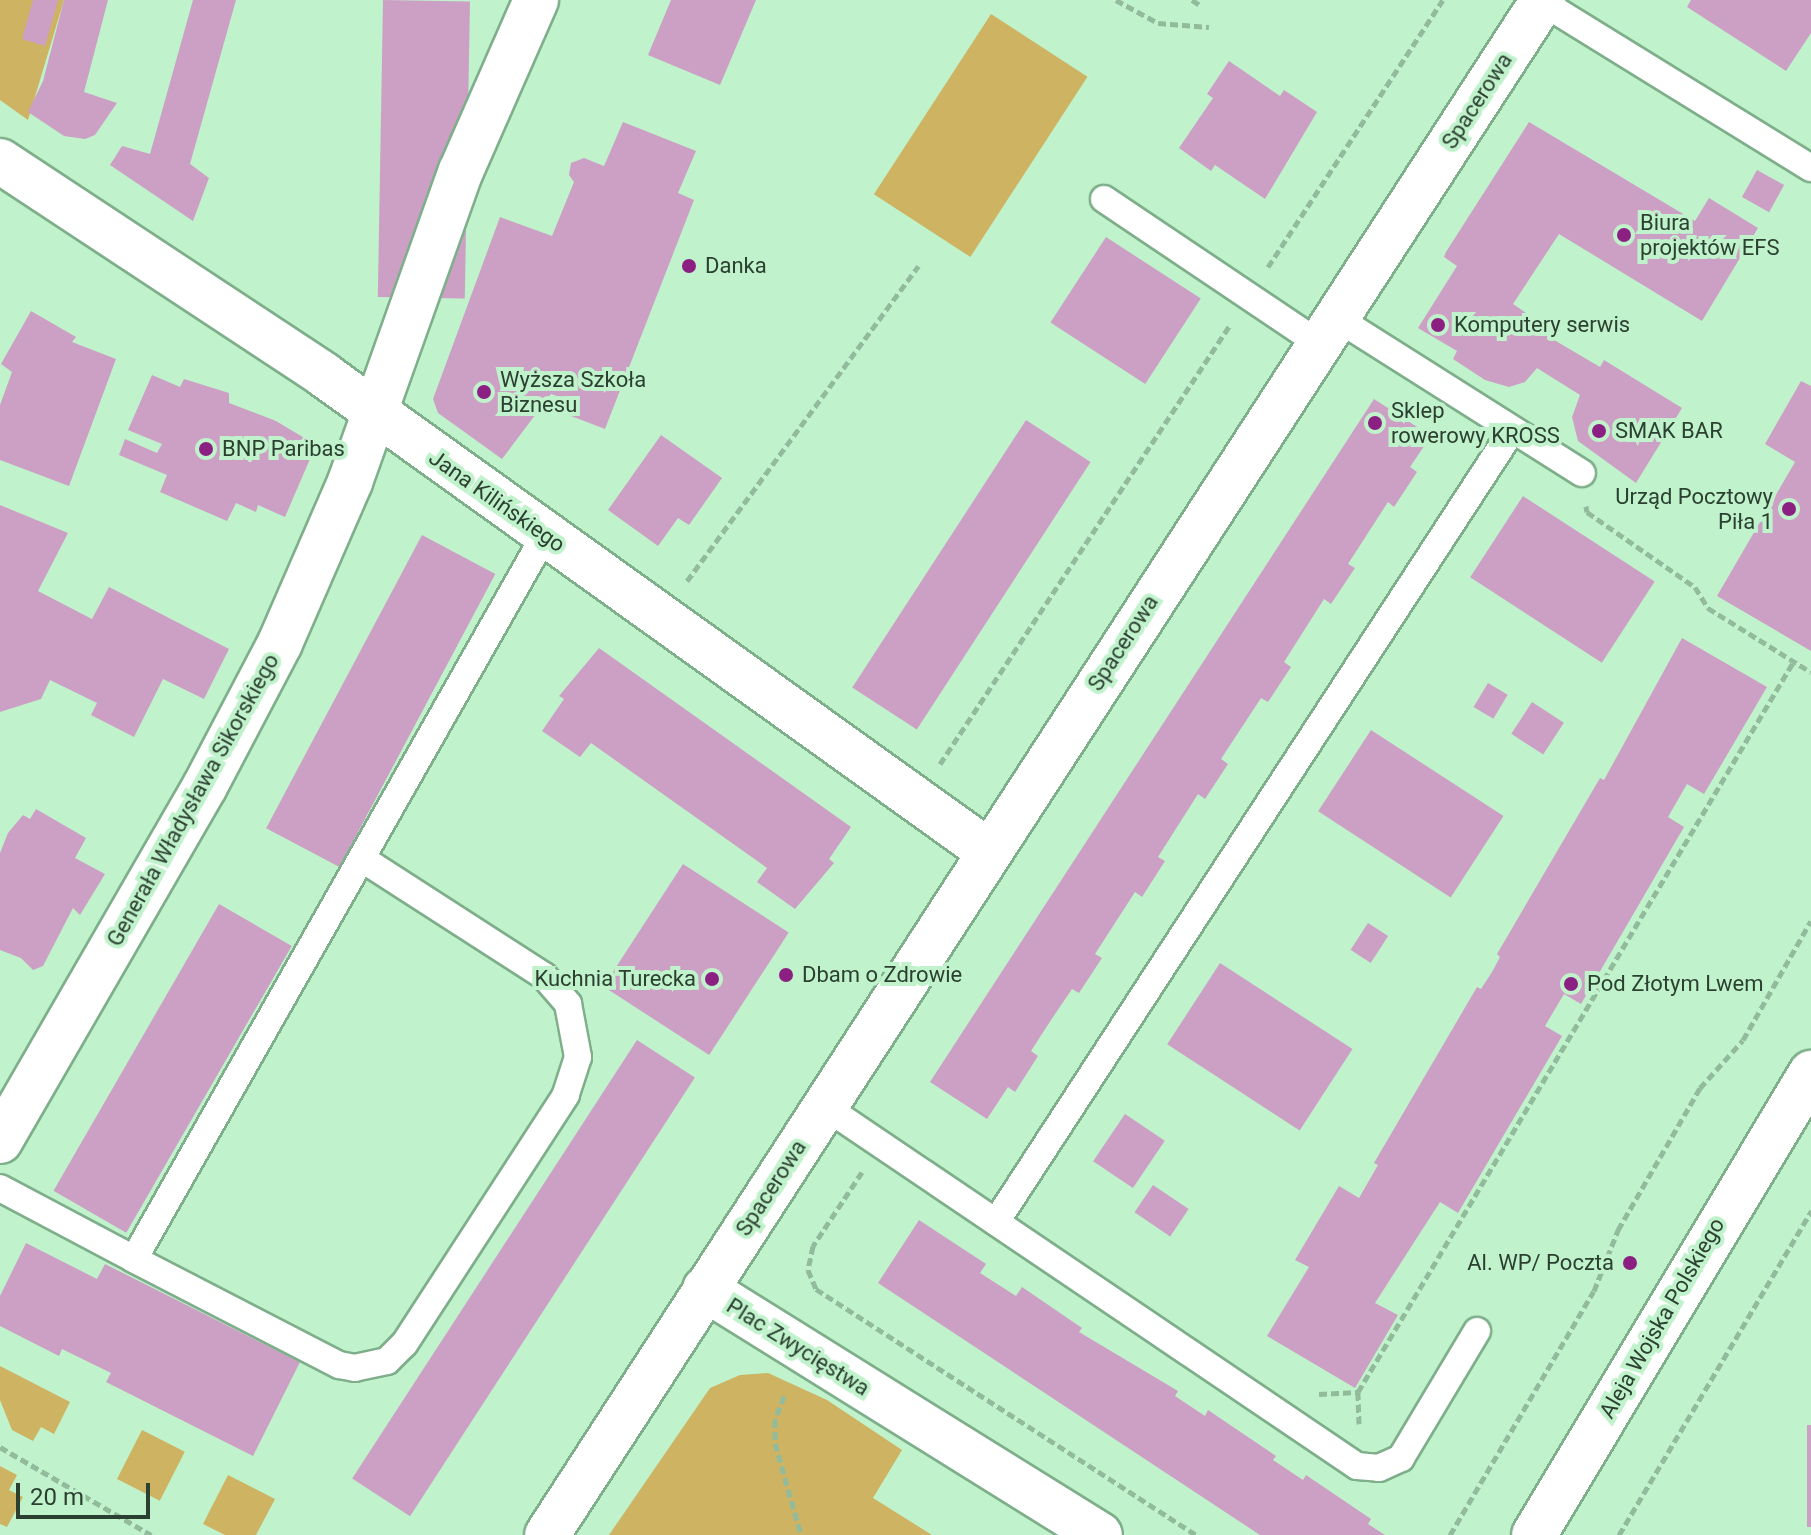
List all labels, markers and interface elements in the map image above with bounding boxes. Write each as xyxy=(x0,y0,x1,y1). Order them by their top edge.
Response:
street label: Spacerowa xyxy=(1436,48,1518,154)
place label: Biura projektów EFS xyxy=(1640,209,1779,260)
marker: Biura projektów EFS xyxy=(1615,226,1633,244)
place label: Danka xyxy=(705,253,767,279)
marker: Danka xyxy=(680,257,698,275)
place label: Komputery serwis xyxy=(1454,312,1630,338)
marker: Komputery serwis xyxy=(1429,316,1447,334)
place label: Wyższa Szkoła Biznesu xyxy=(500,366,646,418)
marker: Wyższa Szkoła Biznesu xyxy=(475,383,493,401)
place label: Sklep rowerowy KROSS xyxy=(1391,397,1560,448)
marker: Sklep rowerowy KROSS xyxy=(1366,414,1384,432)
place label: SMAK BAR xyxy=(1615,418,1723,444)
marker: SMAK BAR xyxy=(1590,422,1608,440)
place label: BNP Paribas xyxy=(222,436,345,462)
marker: BNP Paribas xyxy=(197,440,215,458)
street label: Jana Kilińskiego xyxy=(424,444,570,558)
place label: Urząd Pocztowy Piła 1 xyxy=(1615,483,1773,534)
marker: Urząd Pocztowy Piła 1 xyxy=(1780,500,1798,518)
street label: Spacerowa xyxy=(1082,590,1164,696)
street label: Generała Władysława Sikorskiego xyxy=(101,649,285,951)
place label: Dbam o Zdrowie xyxy=(802,962,962,988)
place label: Kuchnia Turecka xyxy=(534,966,696,992)
marker: Dbam o Zdrowie xyxy=(777,966,795,984)
marker: Kuchnia Turecka xyxy=(703,970,721,988)
place label: Pod Złotym Lwem xyxy=(1587,971,1764,997)
marker: Pod Złotym Lwem xyxy=(1562,975,1580,993)
street label: Spacerowa xyxy=(730,1135,812,1241)
street label: Aleja Wojska Polskiego xyxy=(1594,1213,1730,1423)
place label: Al. WP/ Poczta xyxy=(1467,1250,1614,1276)
marker: Al. WP/ Poczta xyxy=(1621,1254,1639,1272)
street label: Plac Zwycięstwa xyxy=(722,1293,874,1401)
scale bar xyxy=(20,1467,154,1517)
text: 20 m xyxy=(30,1483,84,1511)

